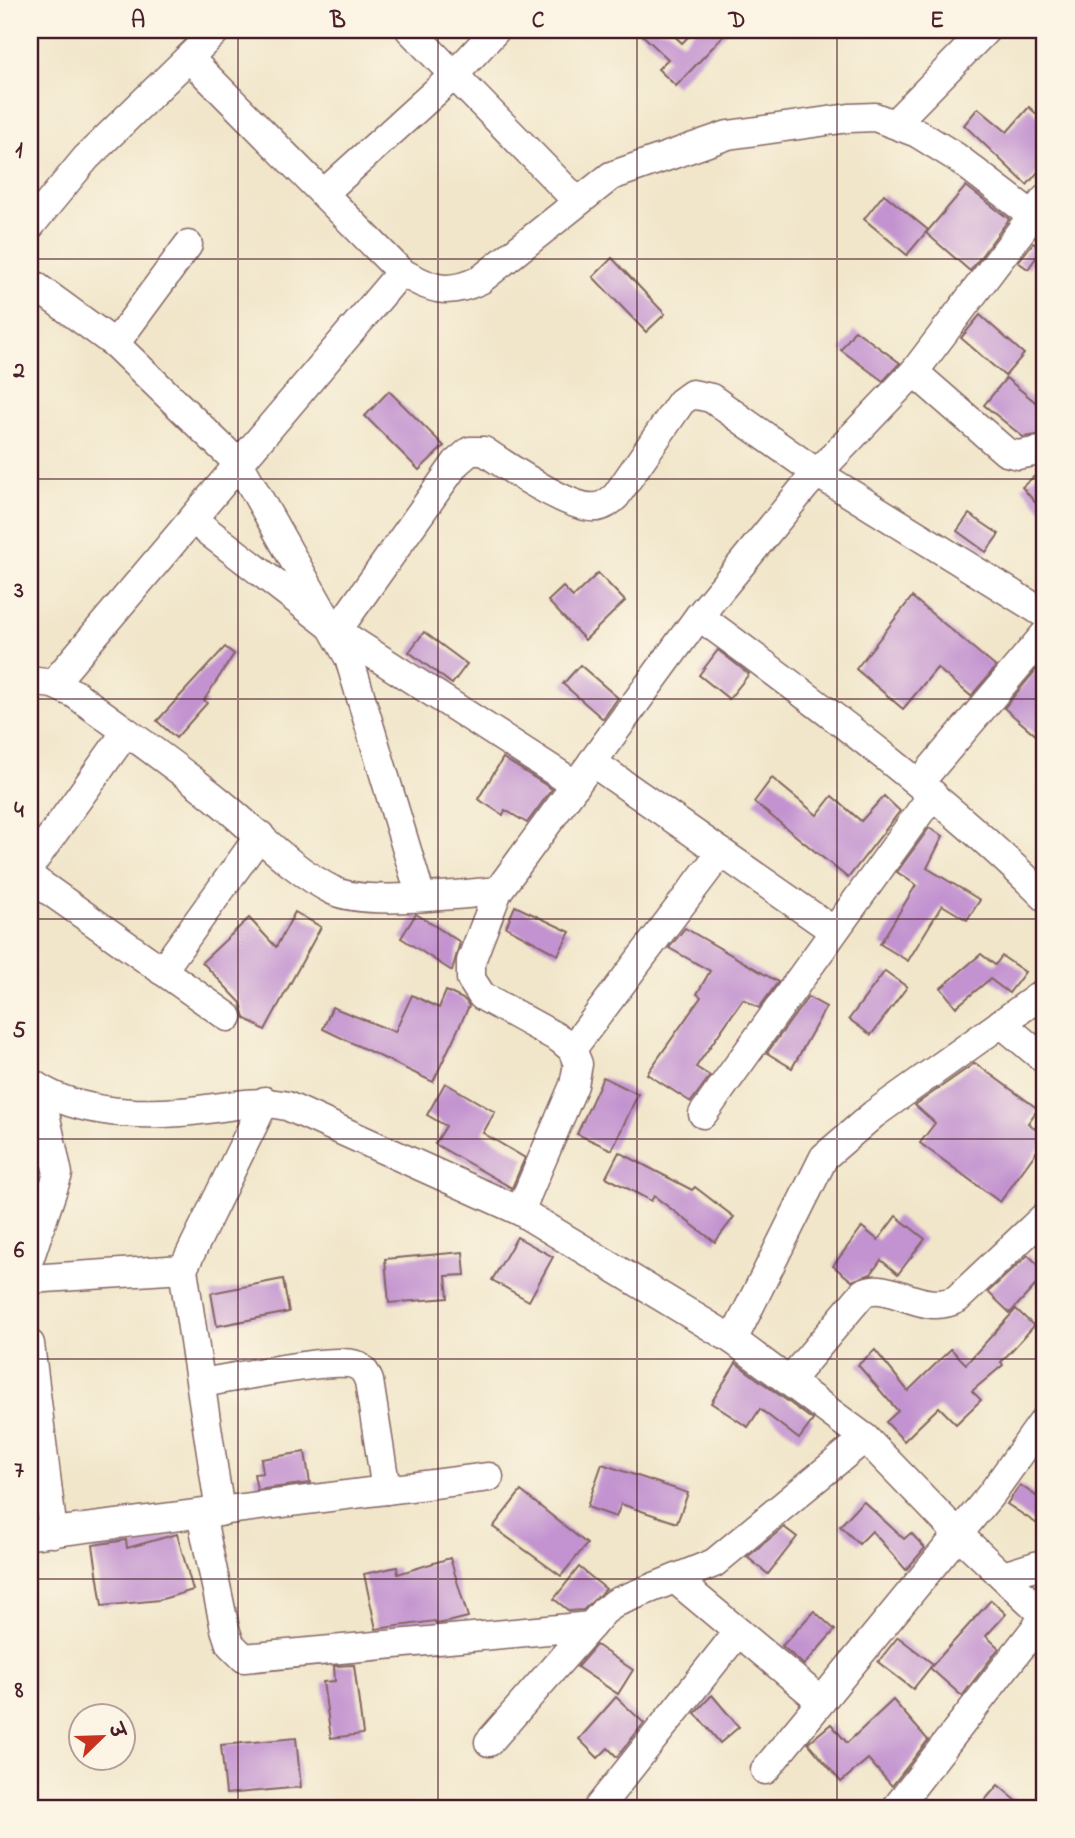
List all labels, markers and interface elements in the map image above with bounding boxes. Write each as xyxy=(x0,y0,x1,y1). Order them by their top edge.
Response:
text: A xyxy=(131,5,145,38)
text: B xyxy=(329,5,346,38)
text: C xyxy=(532,5,545,38)
text: D xyxy=(728,5,745,38)
text: E xyxy=(930,5,944,38)
text: 1 xyxy=(15,135,23,168)
text: 2 xyxy=(12,355,25,388)
text: 3 xyxy=(13,575,24,608)
text: 4 xyxy=(14,795,24,828)
text: 5 xyxy=(12,1015,26,1048)
text: 6 xyxy=(14,1235,25,1268)
text: 7 xyxy=(14,1455,24,1488)
text: 8 xyxy=(14,1675,24,1708)
north arrow xyxy=(66,1702,136,1772)
text: उ xyxy=(100,1718,131,1745)

